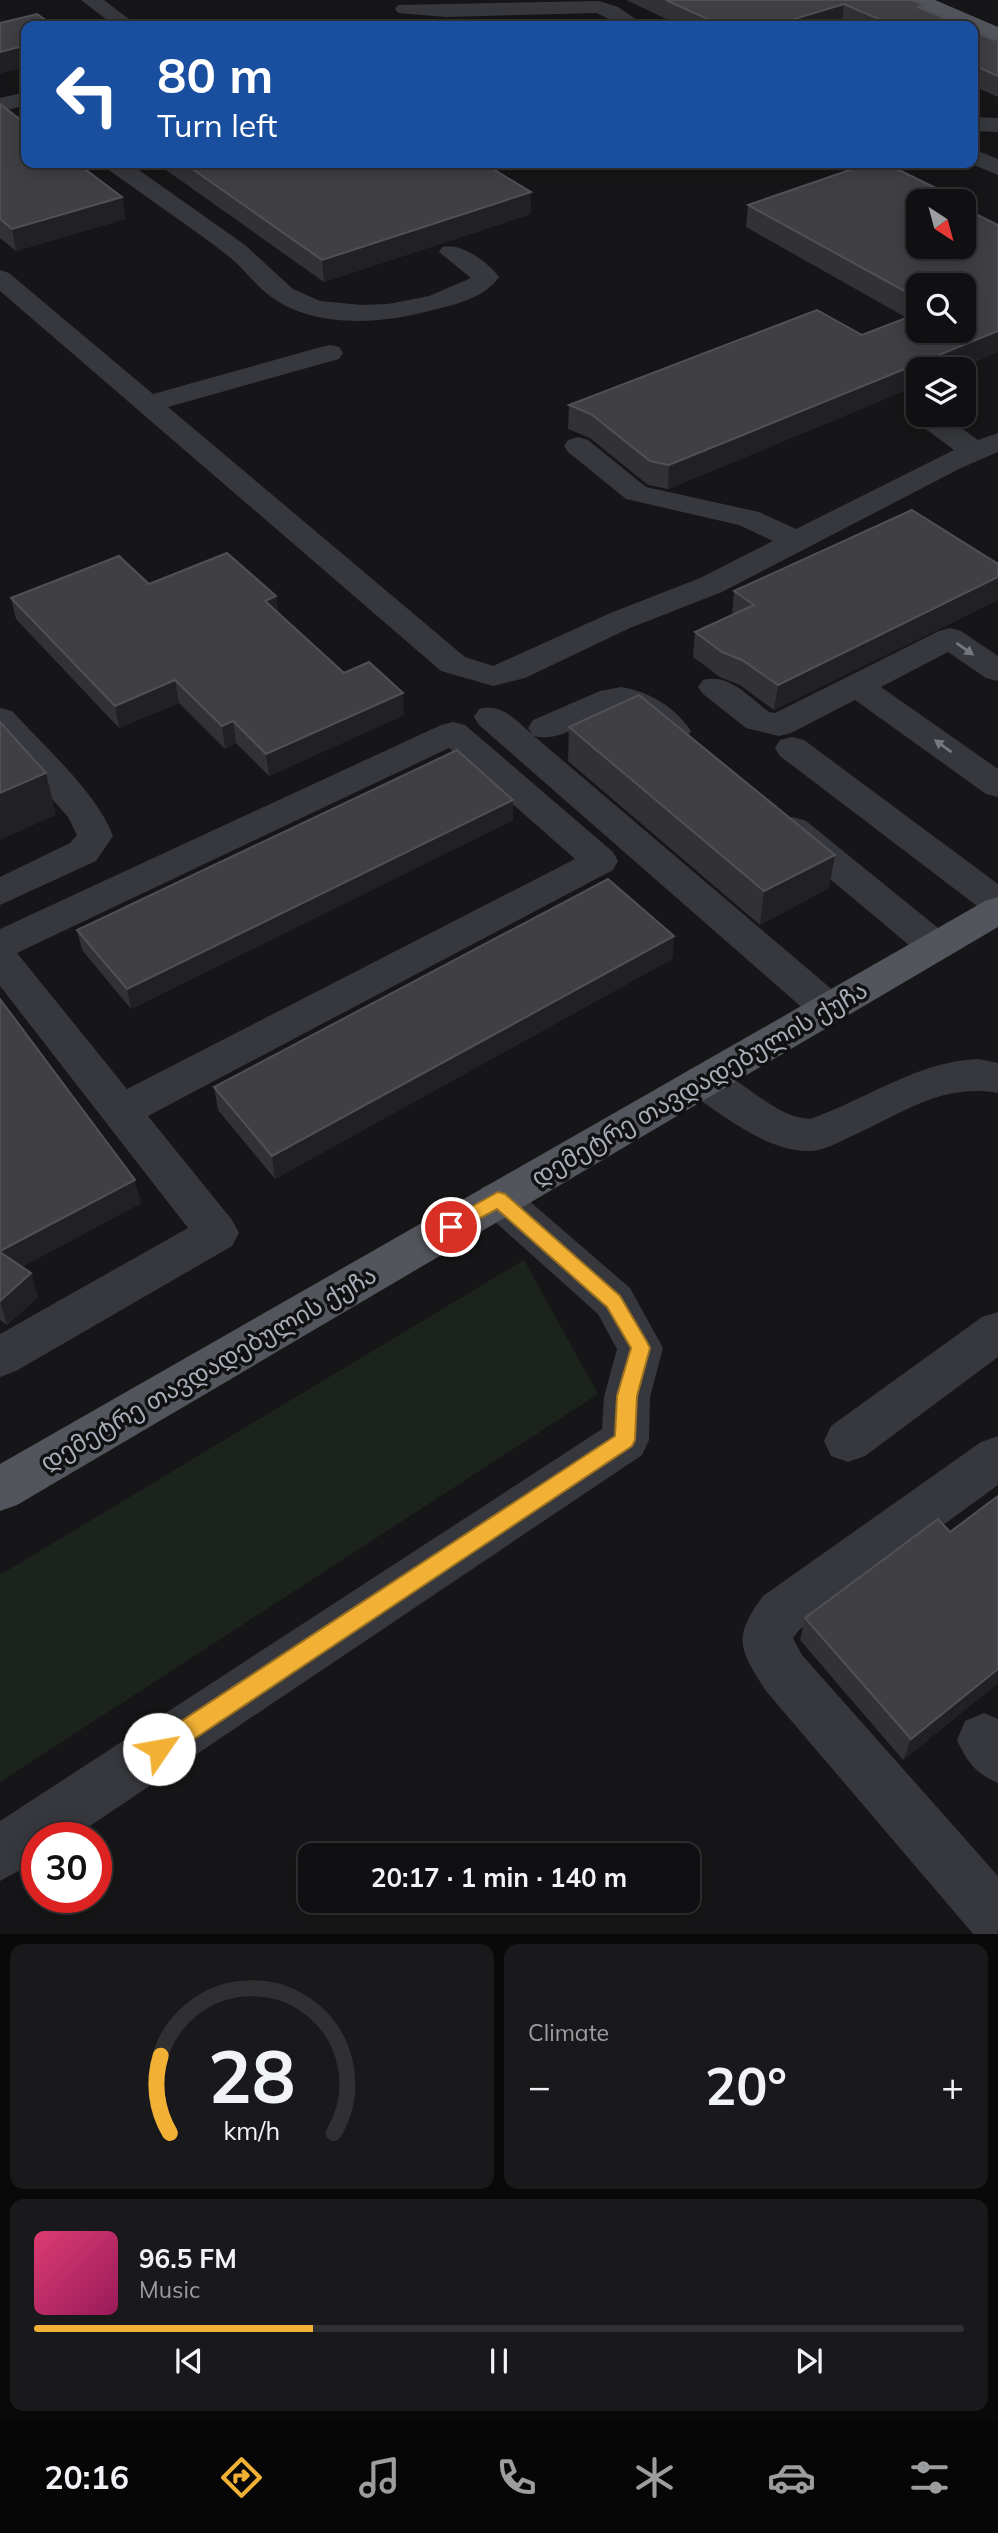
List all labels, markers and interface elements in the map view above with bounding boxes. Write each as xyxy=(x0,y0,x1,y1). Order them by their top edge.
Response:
text: 80 m xyxy=(157,44,273,105)
icon: left xyxy=(42,49,133,140)
text: Turn left xyxy=(157,105,277,145)
north arrow xyxy=(906,189,976,259)
map controls xyxy=(906,189,976,427)
button: search xyxy=(906,273,976,343)
button: layers xyxy=(906,357,976,427)
one-way arrow xyxy=(956,642,975,655)
one-way arrow xyxy=(934,739,952,753)
street label: დემეტრე თავდადებულის ქუჩა xyxy=(525,974,873,1192)
pin xyxy=(421,1197,481,1257)
icon: arrive xyxy=(432,1208,470,1246)
street label: დემეტრე თავდადებულის ქუჩა xyxy=(34,1259,382,1477)
position arrow xyxy=(122,1712,196,1786)
speed limit sign: 30 xyxy=(21,1822,112,1913)
text: 20:17 · 1 min · 140 m xyxy=(371,1861,627,1894)
text: Climate xyxy=(528,2018,609,2047)
text: 28 xyxy=(208,2030,296,2121)
text: 20° xyxy=(705,2053,787,2118)
text: − xyxy=(528,2062,551,2110)
text: + xyxy=(941,2062,964,2110)
text: km/h xyxy=(224,2114,280,2145)
text: 96.5 FM xyxy=(139,2242,237,2275)
text: Music xyxy=(139,2275,200,2304)
icon: previous xyxy=(170,2342,208,2380)
icon: pause xyxy=(480,2342,518,2380)
icon: next xyxy=(790,2342,828,2380)
icon: directions xyxy=(217,2453,266,2502)
icon: music xyxy=(355,2453,404,2502)
icon: phone xyxy=(492,2453,541,2502)
icon: climate xyxy=(630,2453,679,2502)
icon: car xyxy=(767,2453,816,2502)
icon: filters xyxy=(905,2453,954,2502)
text: 20:16 xyxy=(44,2457,129,2497)

